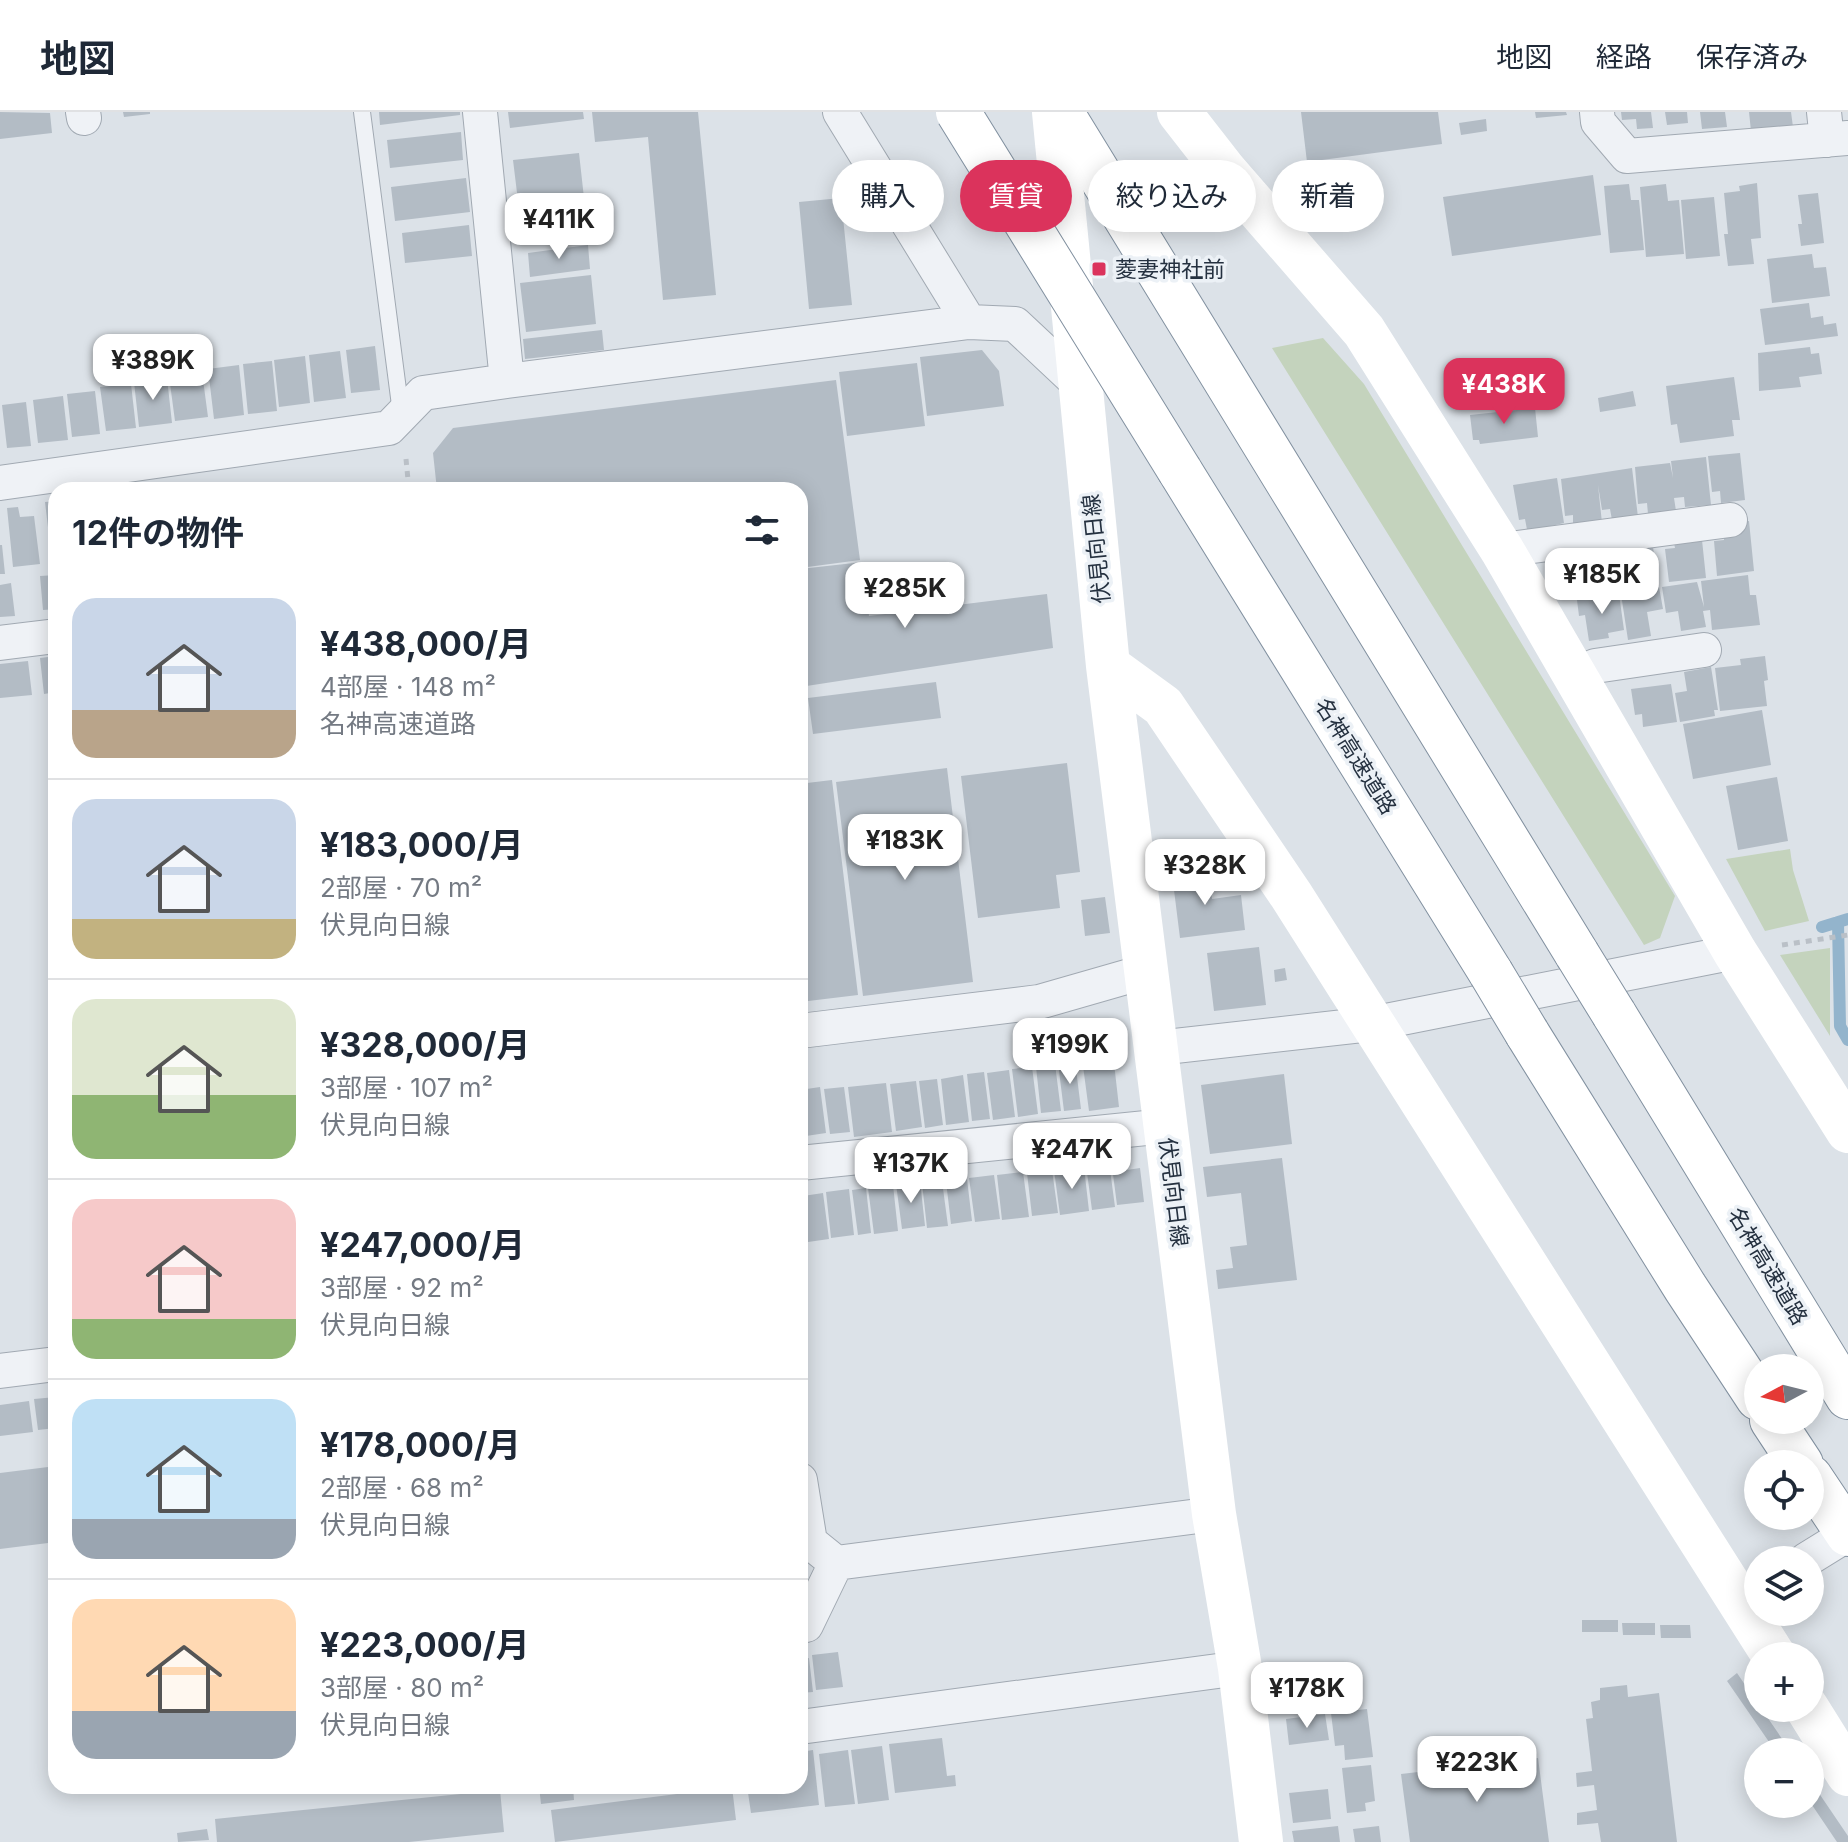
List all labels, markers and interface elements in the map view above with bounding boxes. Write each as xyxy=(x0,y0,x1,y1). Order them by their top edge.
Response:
text: 地図 xyxy=(40,35,116,81)
text: 地図 xyxy=(1496,40,1552,74)
text: 経路 xyxy=(1596,40,1652,74)
text: 保存済み xyxy=(1696,40,1808,74)
chip: 購入 xyxy=(832,160,944,232)
chip: 賃貸 xyxy=(960,160,1072,232)
chip: 絞り込み xyxy=(1088,160,1256,232)
chip: 新着 xyxy=(1272,160,1384,232)
pin: ¥411K xyxy=(503,193,615,261)
text: ¥411K xyxy=(523,203,595,234)
place label: 菱妻神社前 xyxy=(1115,256,1225,282)
marker: 菱妻神社前 xyxy=(1090,260,1108,278)
pin: ¥389K xyxy=(97,334,209,402)
text: ¥389K xyxy=(111,344,195,375)
pin: ¥438K xyxy=(1448,358,1560,426)
text: ¥438K xyxy=(1462,368,1546,399)
street label: 伏見向日線 xyxy=(1077,493,1115,605)
icon: filters xyxy=(740,508,784,552)
text: 12件の物件 xyxy=(72,512,244,553)
pin: ¥185K xyxy=(1546,548,1658,616)
text: ¥185K xyxy=(1563,558,1641,589)
pin: ¥285K xyxy=(849,562,961,630)
text: ¥285K xyxy=(863,572,947,603)
text: ¥438,000/月 xyxy=(320,623,532,664)
icon: home xyxy=(136,630,232,726)
text: 4部屋 · 148 m² xyxy=(320,671,496,702)
street label: 名神高速道路 xyxy=(1310,693,1402,819)
text: 名神高速道路 xyxy=(320,708,476,739)
pin: ¥183K xyxy=(849,814,961,882)
text: ¥183,000/月 xyxy=(320,824,524,865)
text: ¥183K xyxy=(866,824,944,855)
icon: home xyxy=(136,831,232,927)
pin: ¥328K xyxy=(1149,839,1261,907)
text: ¥328K xyxy=(1163,849,1247,880)
text: 2部屋 · 70 m² xyxy=(320,872,482,903)
text: 伏見向日線 xyxy=(320,909,450,940)
pin: ¥199K xyxy=(1014,1018,1126,1086)
text: ¥328,000/月 xyxy=(320,1024,531,1065)
text: ¥199K xyxy=(1031,1028,1109,1059)
icon: home xyxy=(136,1031,232,1127)
text: 3部屋 · 107 m² xyxy=(320,1072,493,1103)
text: 伏見向日線 xyxy=(320,1109,450,1140)
pin: ¥247K xyxy=(1016,1123,1128,1191)
text: ¥247K xyxy=(1031,1133,1113,1164)
street label: 伏見向日線 xyxy=(1154,1136,1194,1248)
pin: ¥137K xyxy=(855,1137,967,1205)
text: ¥137K xyxy=(873,1147,949,1178)
street label: 名神高速道路 xyxy=(1723,1203,1813,1329)
text: ¥247,000/月 xyxy=(320,1224,525,1265)
icon: home xyxy=(136,1231,232,1327)
text: 3部屋 · 92 m² xyxy=(320,1272,484,1303)
text: 伏見向日線 xyxy=(320,1309,450,1340)
north arrow xyxy=(1744,1354,1824,1434)
map controls xyxy=(1744,1354,1824,1818)
text: ¥178,000/月 xyxy=(320,1424,521,1465)
icon: home xyxy=(136,1431,232,1527)
button: locate xyxy=(1744,1450,1824,1530)
text: 2部屋 · 68 m² xyxy=(320,1472,484,1503)
text: 伏見向日線 xyxy=(320,1509,450,1540)
button: layers xyxy=(1744,1546,1824,1626)
text: ¥223,000/月 xyxy=(320,1624,530,1665)
icon: home xyxy=(136,1631,232,1727)
button: + xyxy=(1744,1642,1824,1722)
pin: ¥178K xyxy=(1251,1662,1363,1730)
text: 3部屋 · 80 m² xyxy=(320,1672,484,1703)
text: ¥178K xyxy=(1269,1672,1345,1703)
text: 伏見向日線 xyxy=(320,1709,450,1740)
pin: ¥223K xyxy=(1421,1736,1533,1804)
button: − xyxy=(1744,1738,1824,1818)
text: ¥223K xyxy=(1435,1746,1519,1777)

